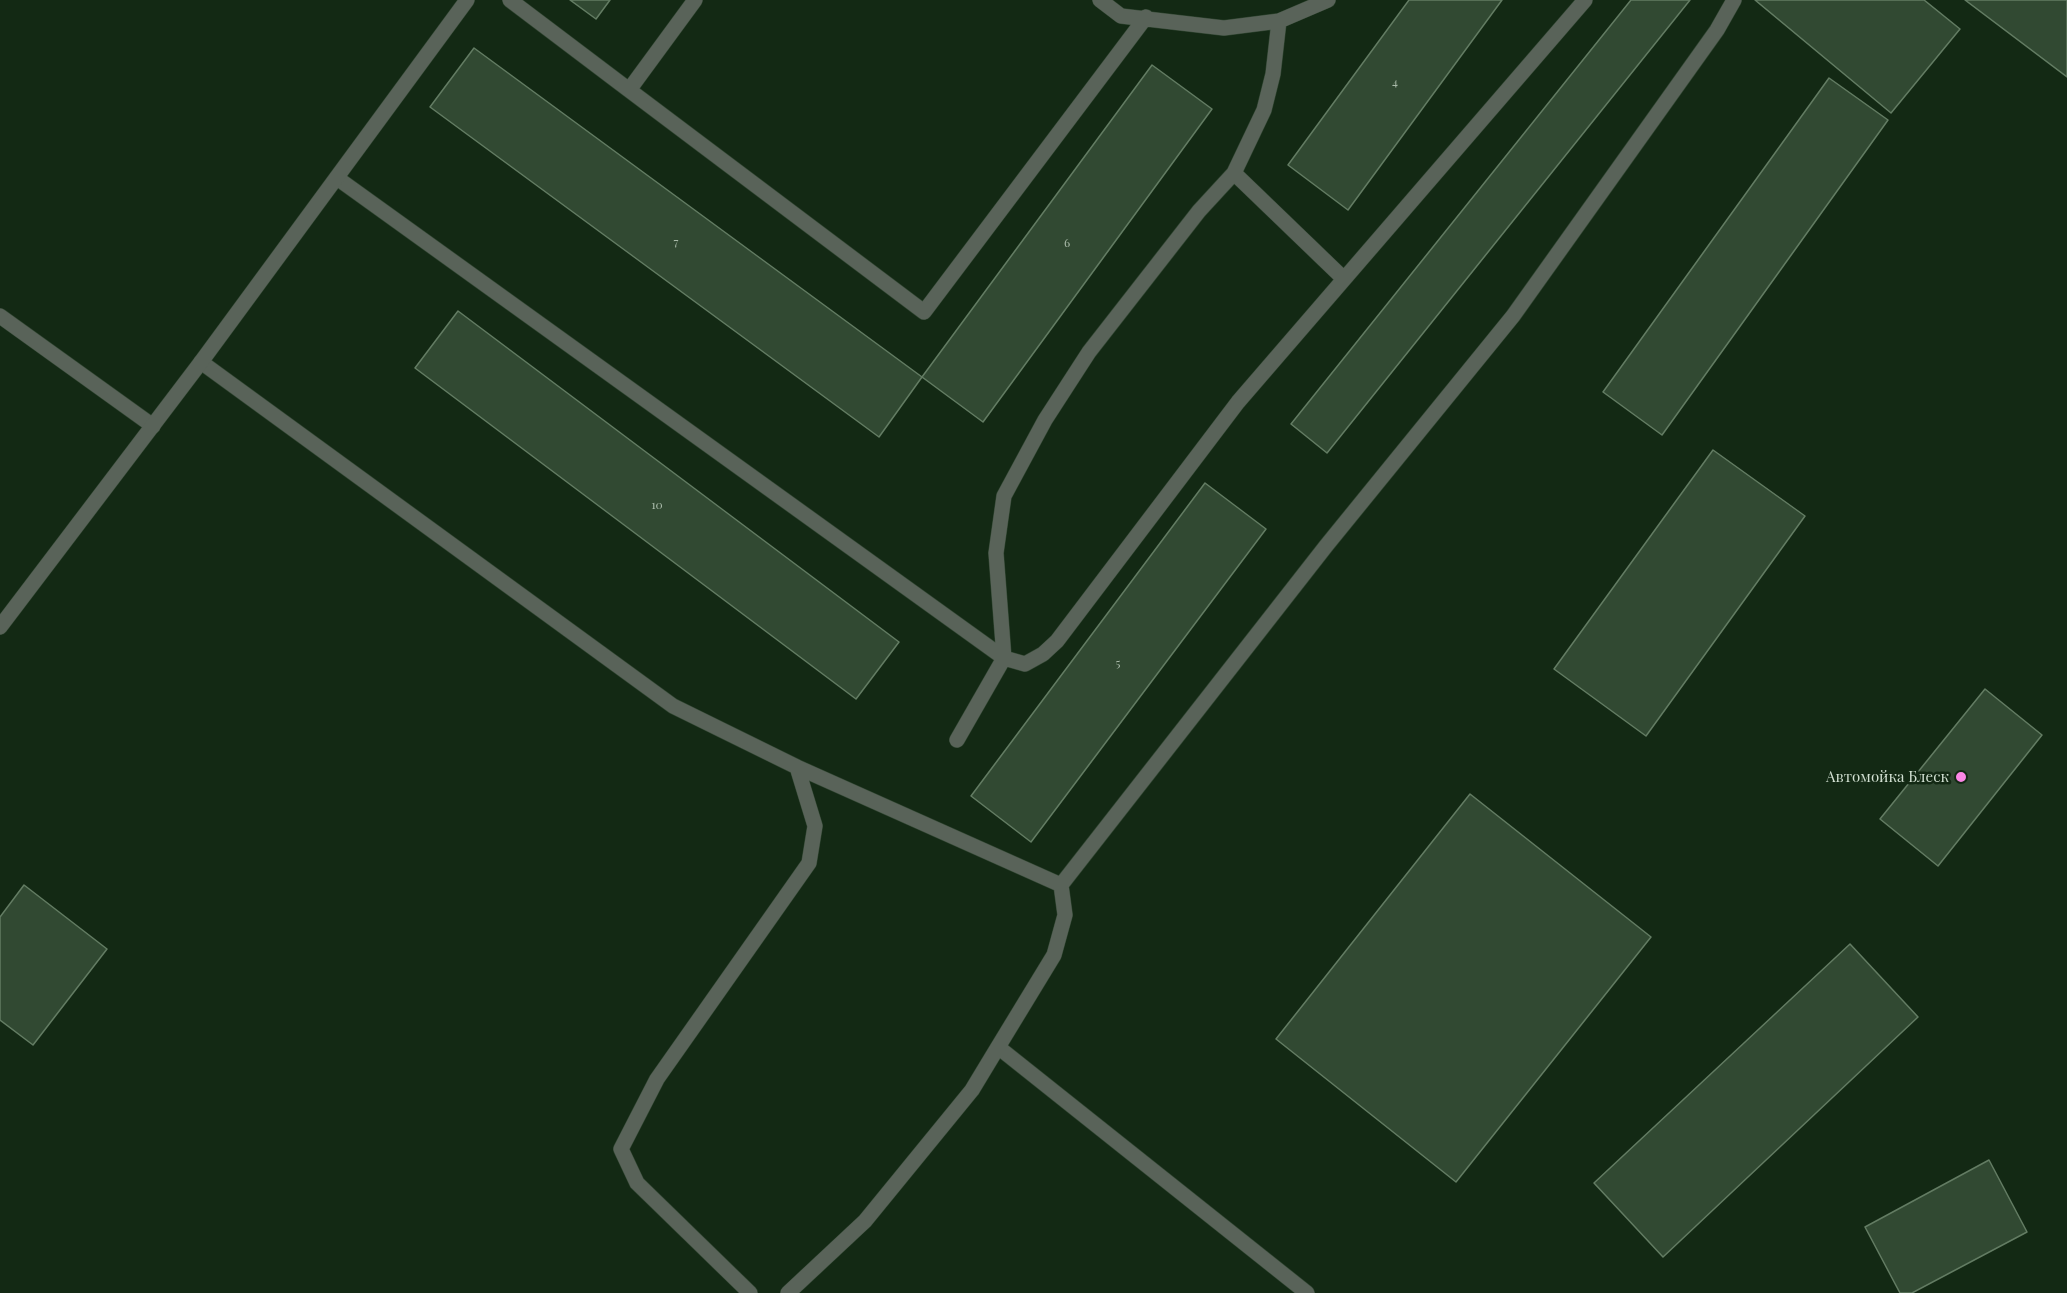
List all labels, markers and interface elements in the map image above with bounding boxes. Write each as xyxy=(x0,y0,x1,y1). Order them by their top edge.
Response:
house number: 4 xyxy=(1392,75,1398,89)
house number: 7 xyxy=(674,235,678,249)
house number: 6 xyxy=(1064,236,1070,250)
house number: 10 xyxy=(651,498,663,512)
house number: 5 xyxy=(1116,656,1120,670)
place label: Автомойка Блеск xyxy=(1826,768,1949,786)
marker: Автомойка Блеск xyxy=(1954,770,1968,784)

